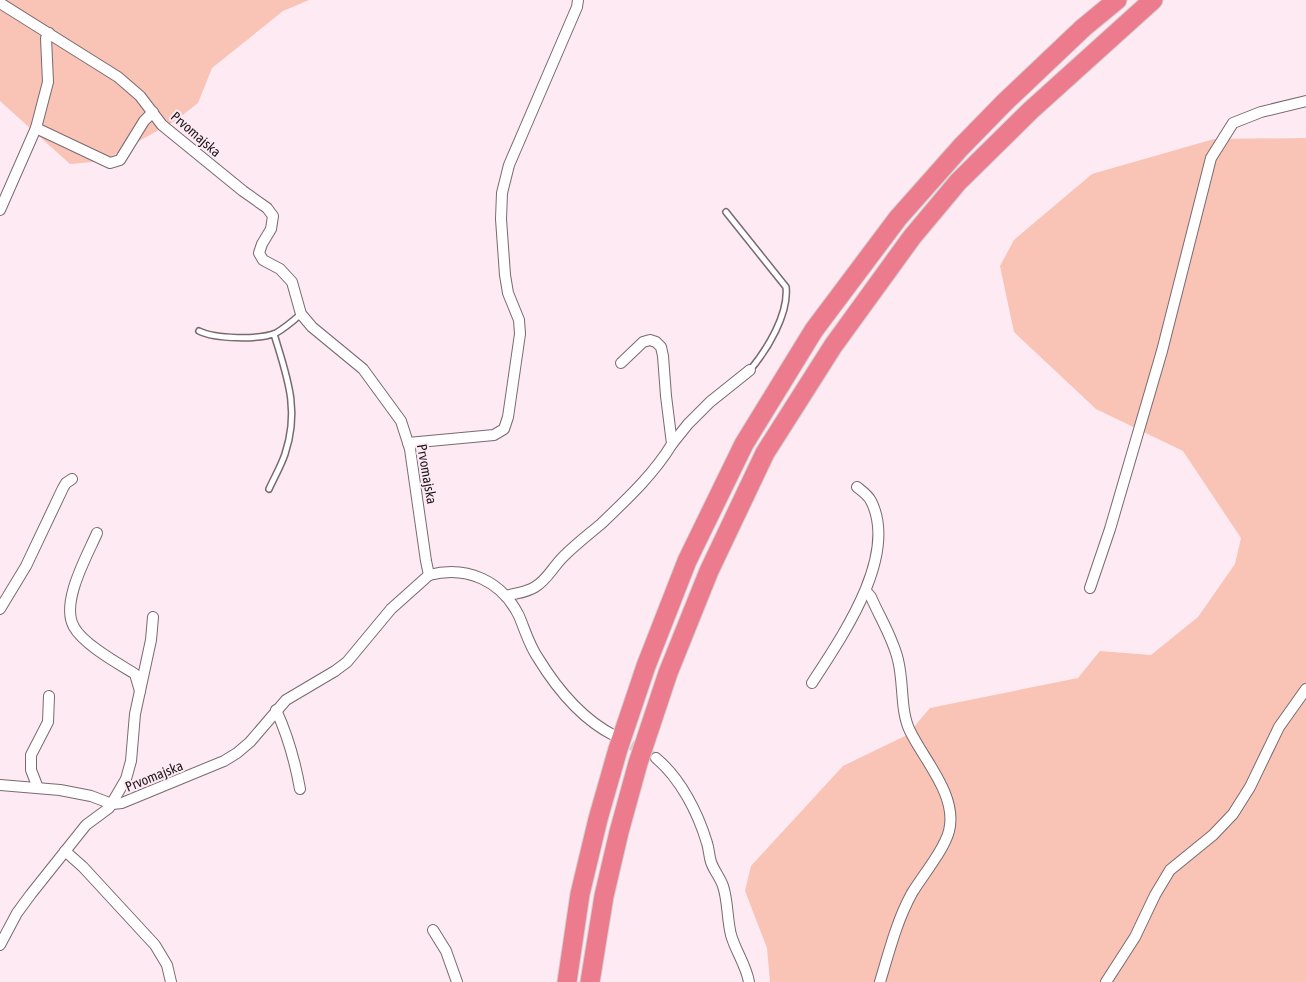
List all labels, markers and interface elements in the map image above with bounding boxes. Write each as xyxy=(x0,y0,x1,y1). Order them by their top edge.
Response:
street label: Prvomajska xyxy=(168,108,224,160)
street label: Prvomajska xyxy=(414,443,440,505)
street label: Prvomajska xyxy=(123,757,185,795)

